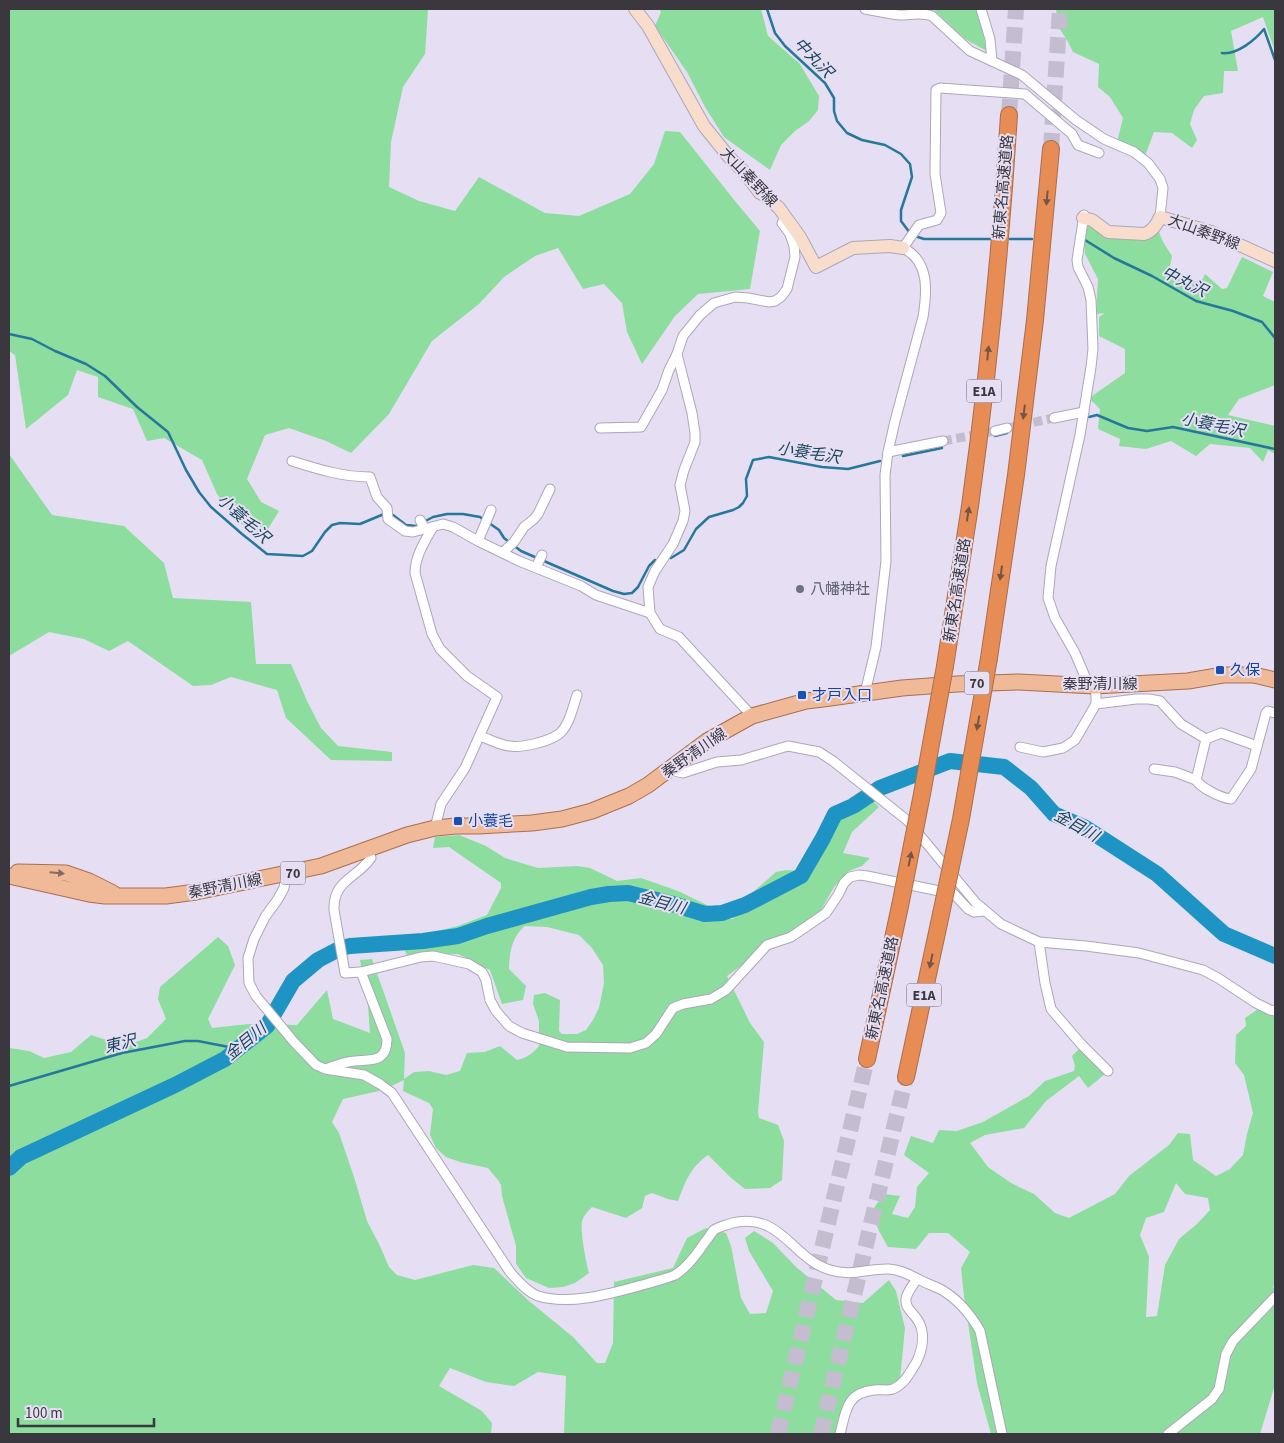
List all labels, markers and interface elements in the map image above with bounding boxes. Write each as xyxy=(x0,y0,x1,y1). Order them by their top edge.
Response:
water label: 中丸沢 xyxy=(789,33,839,84)
street label: 新東名高速道路 xyxy=(988,134,1019,240)
street label: 大山秦野線 xyxy=(715,143,782,212)
one-way arrow xyxy=(1042,190,1050,206)
street label: 大山秦野線 xyxy=(1165,210,1243,255)
water label: 中丸沢 xyxy=(1158,261,1213,303)
one-way arrow xyxy=(984,345,992,361)
road number: E1A xyxy=(966,380,1002,402)
one-way arrow xyxy=(1019,404,1027,420)
water label: 小蓑毛沢 xyxy=(1179,408,1248,443)
water label: 小蓑毛沢 xyxy=(776,437,844,469)
water label: 小蓑毛沢 xyxy=(212,489,276,550)
one-way arrow xyxy=(965,506,973,522)
street label: 新東名高速道路 xyxy=(939,537,976,644)
one-way arrow xyxy=(997,565,1005,581)
place label: 八幡神社 xyxy=(810,579,870,600)
marker: 八幡神社 xyxy=(794,583,806,595)
place label: 久保 xyxy=(1230,660,1260,681)
marker: 久保 xyxy=(1214,664,1226,676)
road number: 70 xyxy=(964,671,990,694)
street label: 秦野清川線 xyxy=(1062,674,1138,695)
place label: 才戸入口 xyxy=(812,685,872,706)
marker: 才戸入口 xyxy=(796,689,808,701)
one-way arrow xyxy=(973,715,981,731)
street label: 秦野清川線 xyxy=(658,723,731,784)
water label: 金目川 xyxy=(1050,805,1105,848)
place label: 小蓑毛 xyxy=(468,811,513,832)
marker: 小蓑毛 xyxy=(452,815,464,827)
one-way arrow xyxy=(906,850,914,866)
road number: 70 xyxy=(280,861,306,884)
one-way arrow xyxy=(50,869,66,877)
street label: 秦野清川線 xyxy=(186,869,264,904)
water label: 金目川 xyxy=(636,886,690,920)
street label: 新東名高速道路 xyxy=(861,935,904,1042)
one-way arrow xyxy=(927,954,935,969)
road number: E1A xyxy=(906,984,942,1006)
water label: 金目川 xyxy=(220,1017,273,1066)
water label: 東沢 xyxy=(102,1029,140,1058)
scale bar xyxy=(18,1396,154,1428)
text: 100 m xyxy=(25,1403,63,1424)

